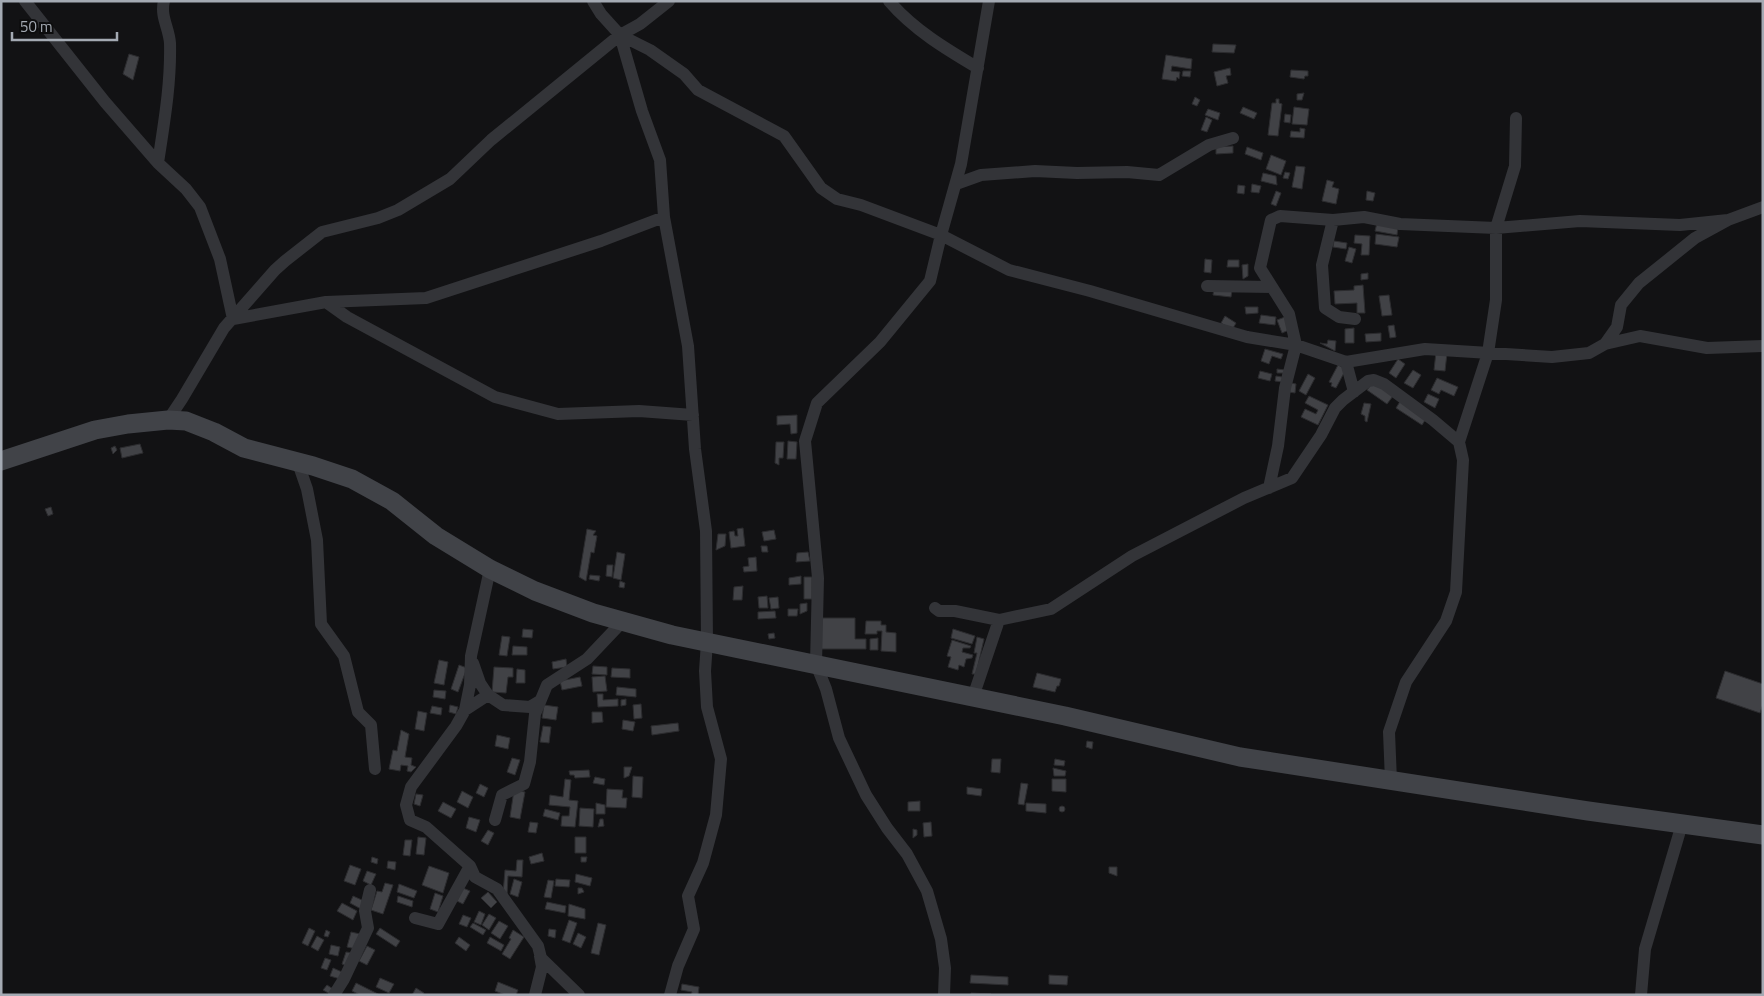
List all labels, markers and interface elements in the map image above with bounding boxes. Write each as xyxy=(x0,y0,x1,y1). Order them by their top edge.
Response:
scale bar xyxy=(12,10,118,42)
text: 50 m xyxy=(20,15,53,38)

